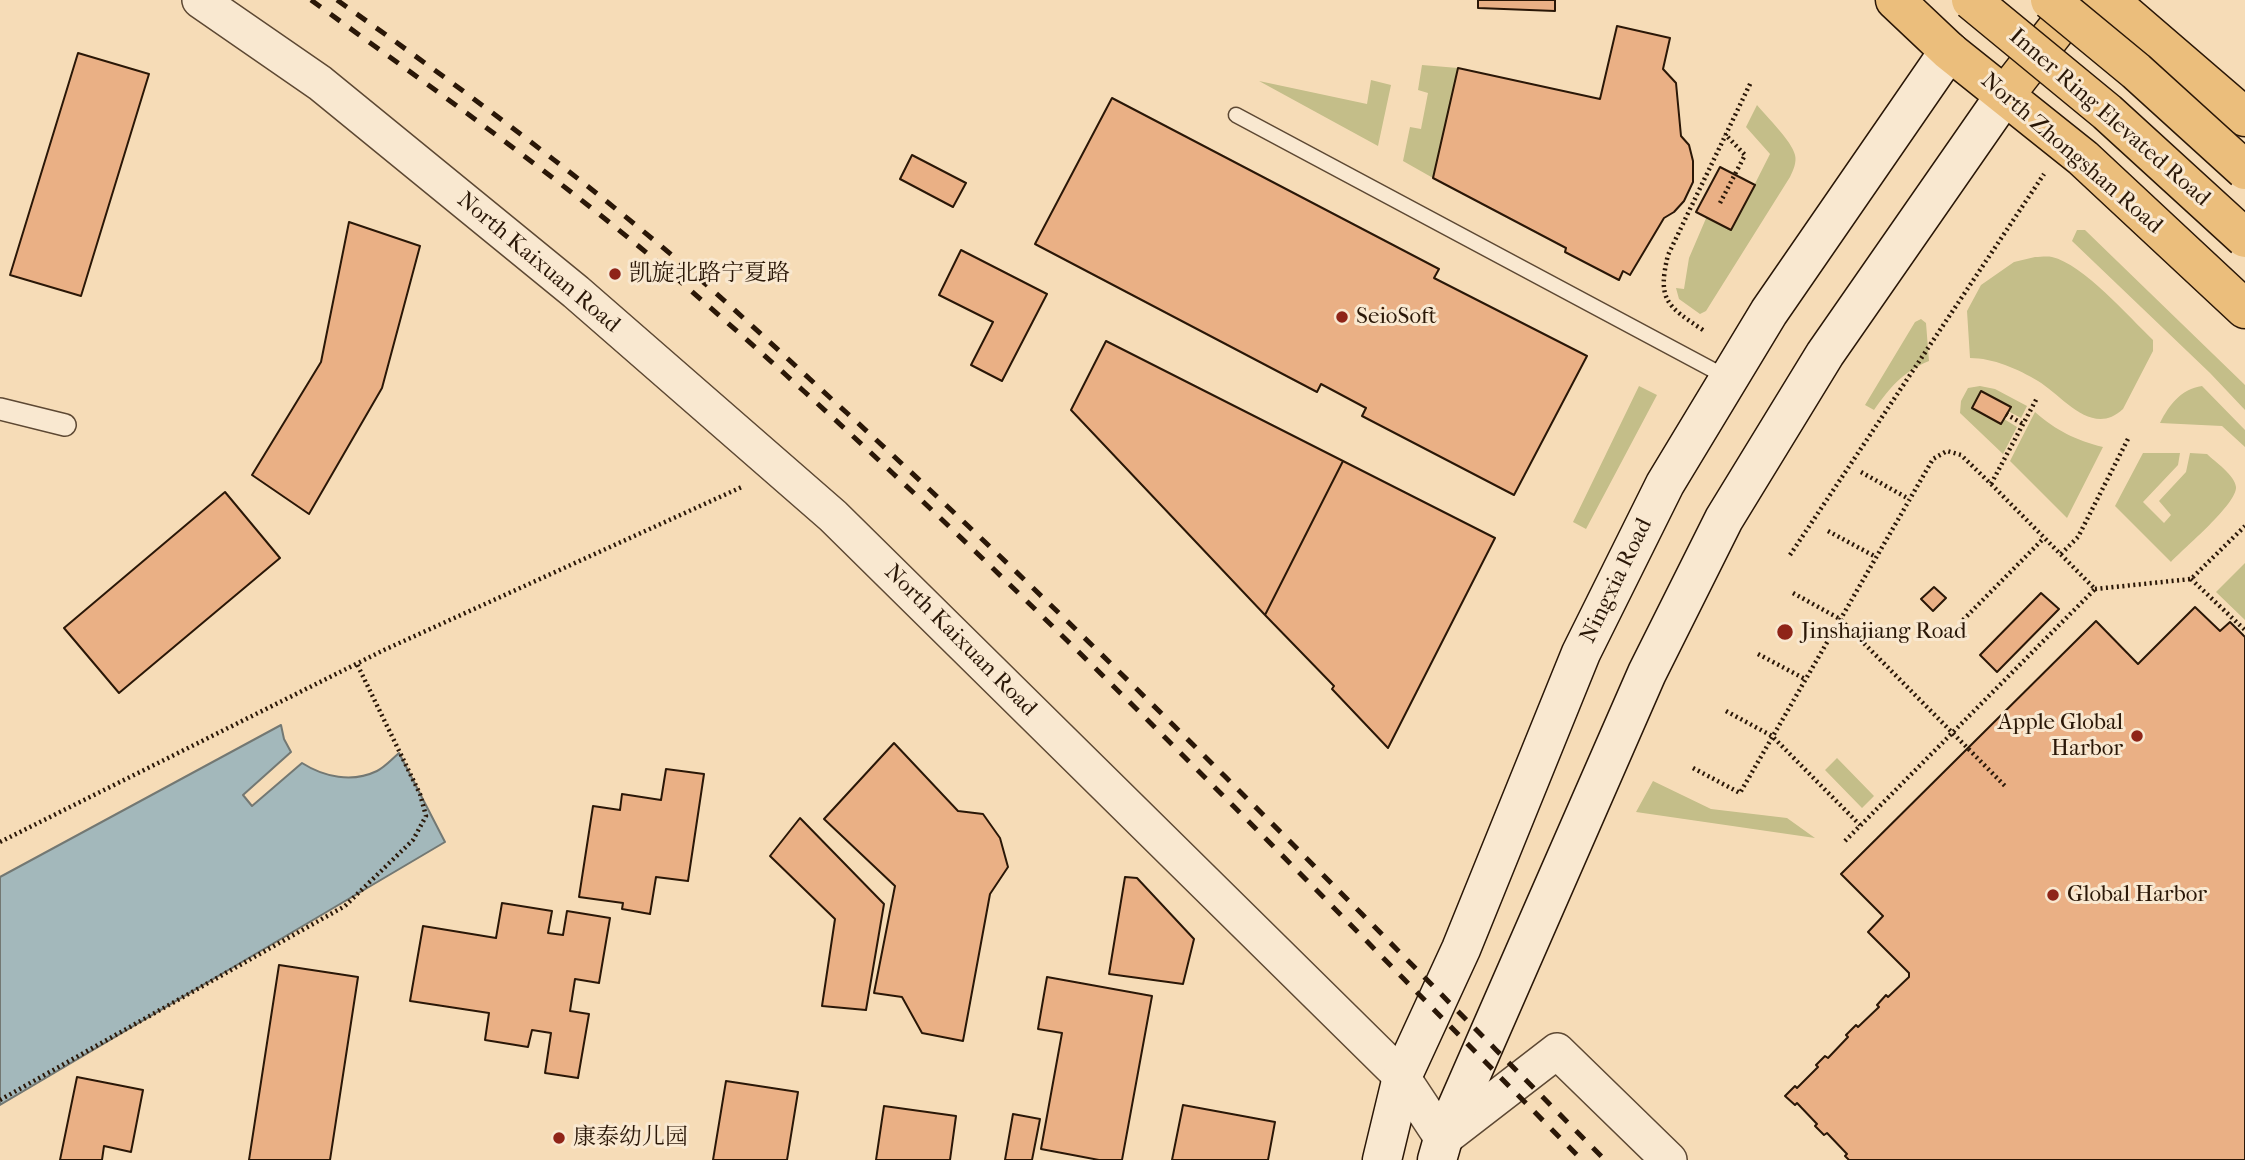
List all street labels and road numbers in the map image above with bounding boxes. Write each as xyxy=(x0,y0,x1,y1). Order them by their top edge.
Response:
street label: Inner Ring Elevated Road xyxy=(2003,23,2215,213)
street label: North Zhongshan Road xyxy=(1975,68,2167,240)
street label: North Kaixuan Road xyxy=(451,187,625,339)
street label: Ningxia Road xyxy=(1575,514,1659,648)
street label: North Kaixuan Road xyxy=(878,559,1042,723)

